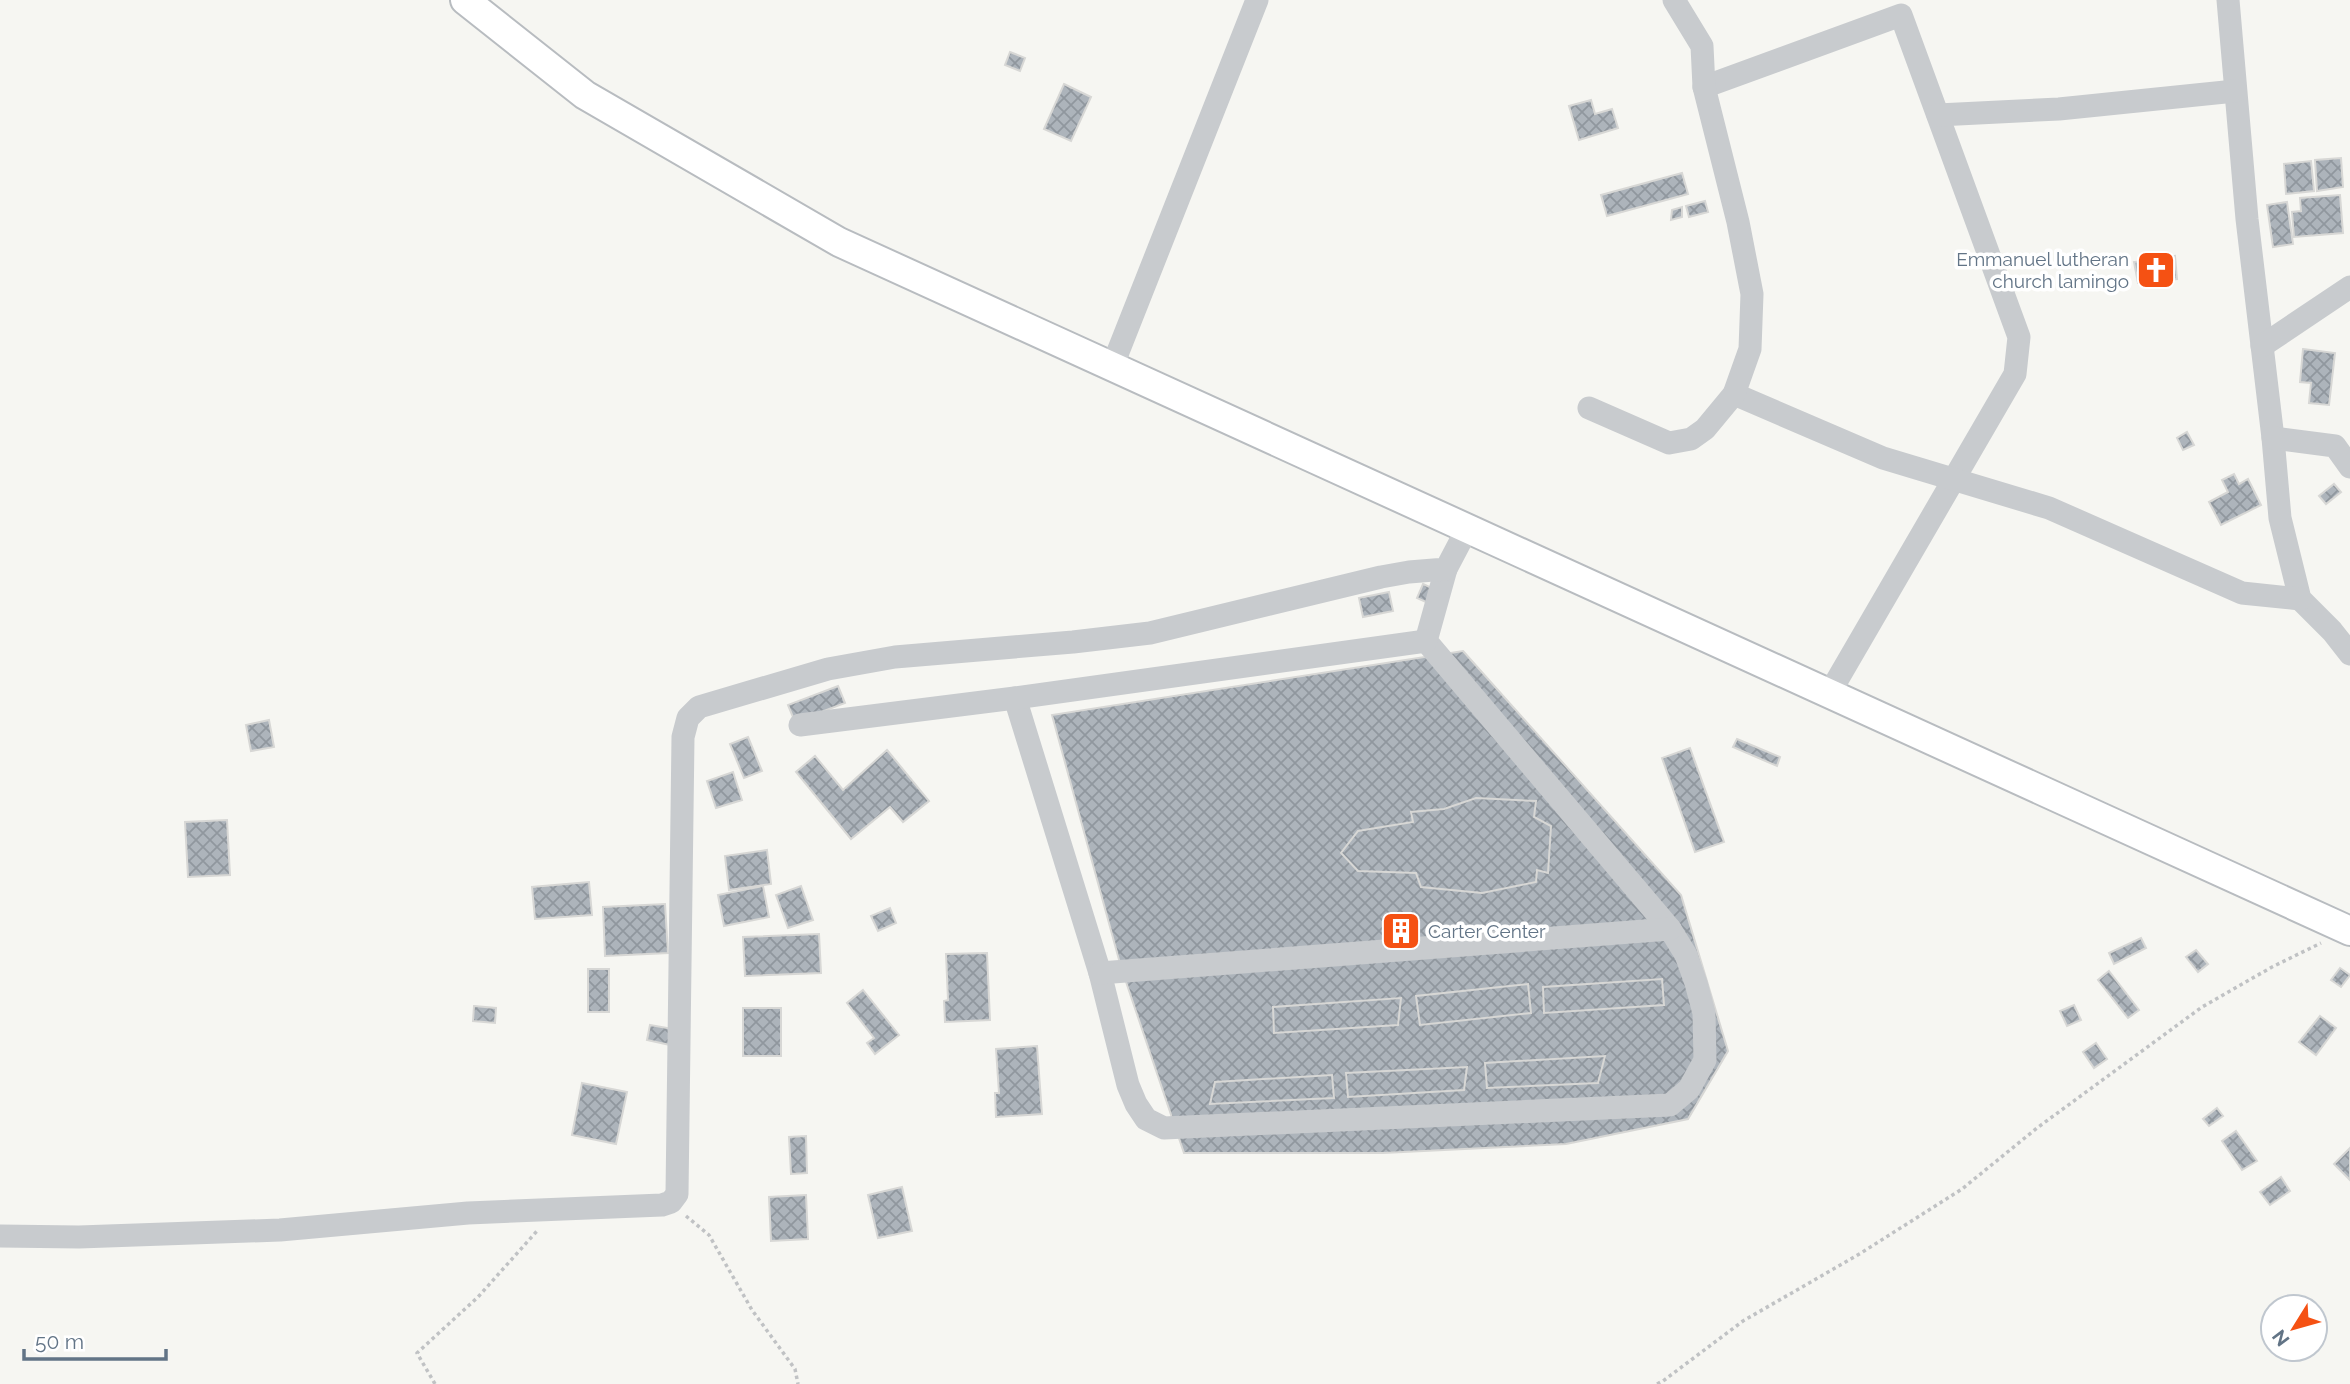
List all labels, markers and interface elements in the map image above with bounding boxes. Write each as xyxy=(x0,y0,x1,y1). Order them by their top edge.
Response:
place label: Emmanuel lutheran church lamingo xyxy=(1956,248,2129,292)
church icon: Emmanuel lutheran church lamingo xyxy=(2135,249,2177,291)
building icon: Carter Center xyxy=(1380,910,1422,952)
place label: Carter Center xyxy=(1428,920,1546,942)
north arrow xyxy=(2259,1293,2329,1363)
scale bar xyxy=(24,1318,166,1362)
text: N xyxy=(2267,1326,2294,1351)
text: 50 m xyxy=(35,1329,84,1354)

